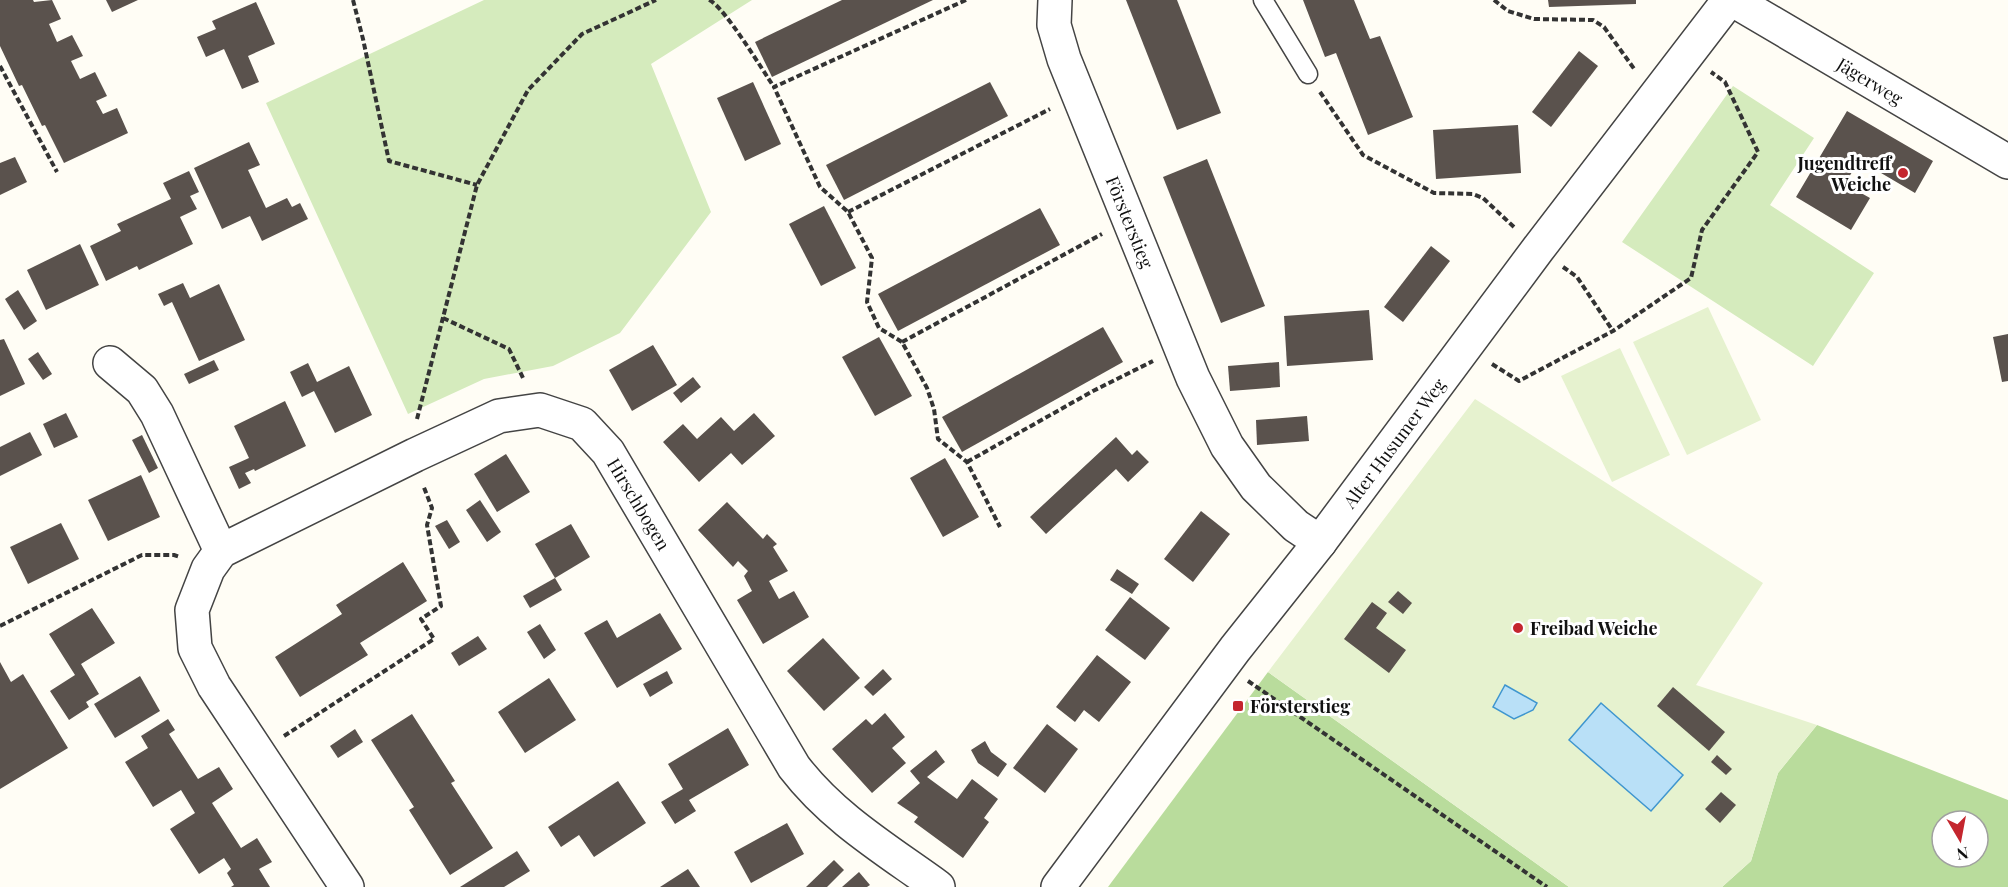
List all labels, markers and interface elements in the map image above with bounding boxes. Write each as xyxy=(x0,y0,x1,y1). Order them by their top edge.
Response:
street label: Jägerweg xyxy=(1832,51,1908,110)
place label: Jugendtreff Weiche xyxy=(1797,151,1893,196)
marker: Jugendtreff Weiche xyxy=(1896,166,1910,180)
street label: Försterstieg xyxy=(1101,172,1160,272)
street label: Alter Husumer Weg xyxy=(1337,373,1451,514)
street label: Hirschbogen xyxy=(602,453,676,555)
place label: Freibad Weiche xyxy=(1530,616,1658,640)
marker: Freibad Weiche xyxy=(1511,621,1525,635)
place label: Försterstieg xyxy=(1250,694,1350,718)
marker: Försterstieg xyxy=(1231,699,1245,713)
north arrow xyxy=(1930,809,1990,869)
text: N xyxy=(1955,843,1970,866)

